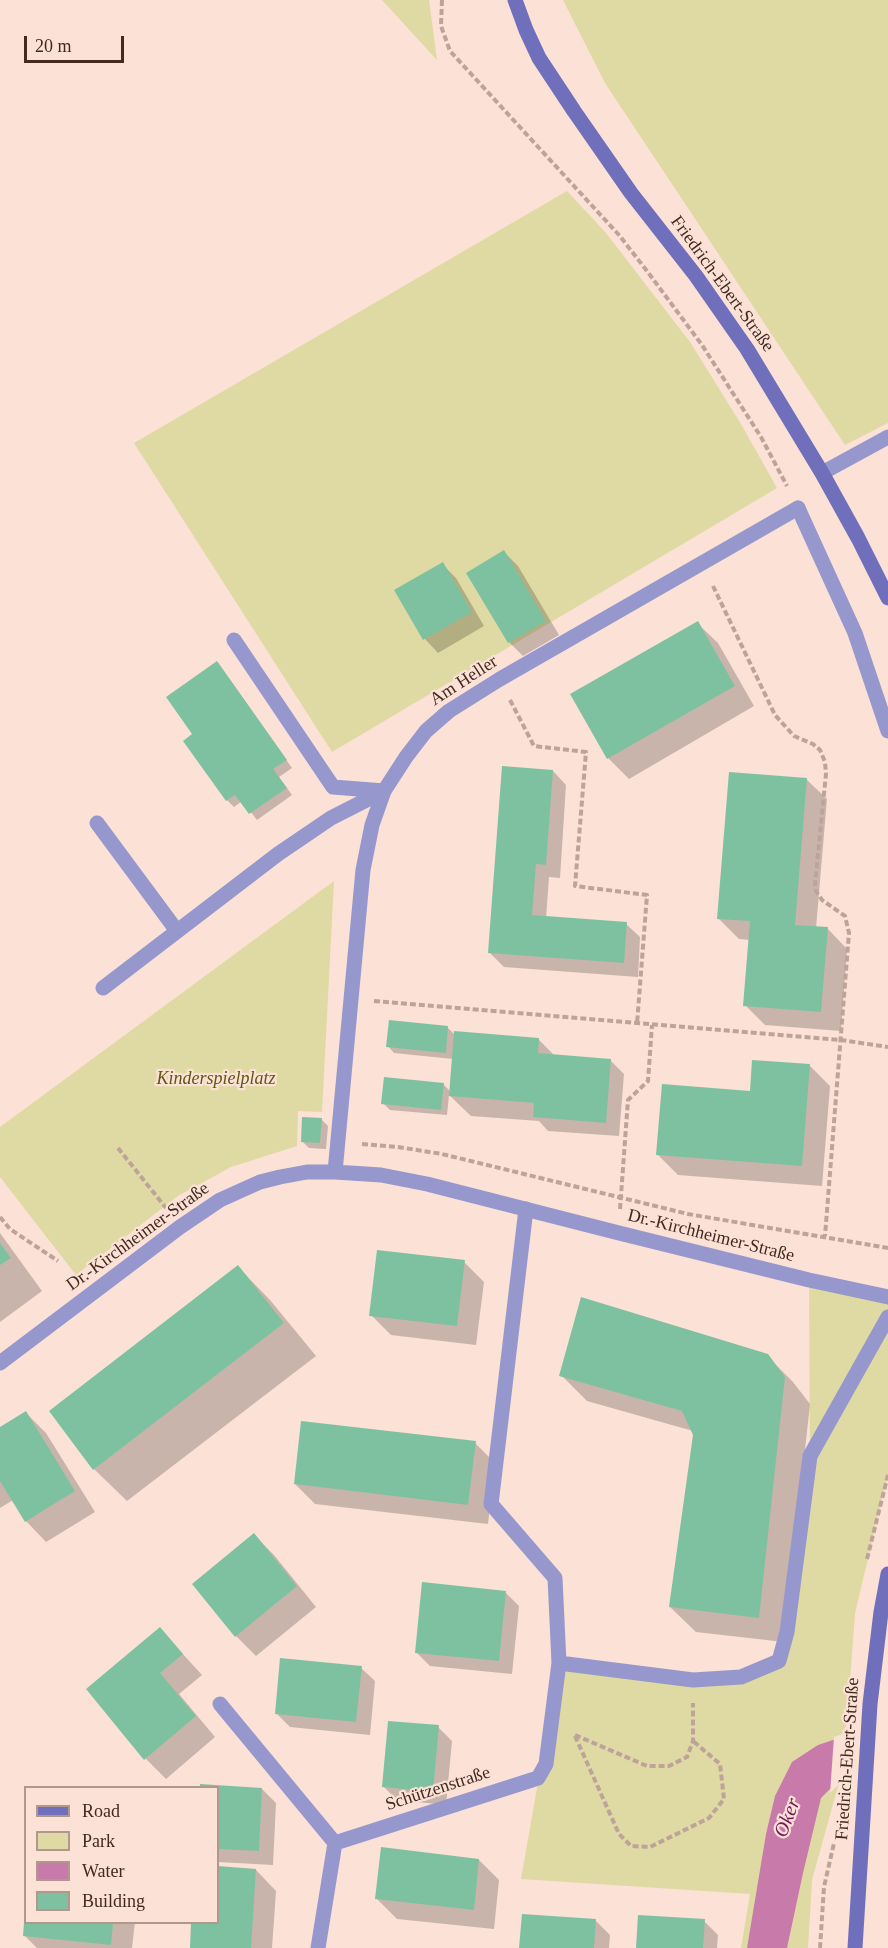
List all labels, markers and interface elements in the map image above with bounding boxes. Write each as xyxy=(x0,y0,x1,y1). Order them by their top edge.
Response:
scale bar xyxy=(27,24,128,62)
text: 20 m xyxy=(35,36,72,56)
street label: Friedrich-Ebert-Straße xyxy=(665,212,779,356)
street label: Am Heller xyxy=(426,651,502,711)
park label: Kinderspielplatz xyxy=(156,1068,276,1090)
street label: Dr.-Kirchheimer-Straße xyxy=(62,1178,214,1296)
street label: Dr.-Kirchheimer-Straße xyxy=(625,1205,797,1267)
street label: Friedrich-Ebert-Straße xyxy=(832,1677,864,1841)
street label: Schützenstraße xyxy=(383,1762,493,1816)
legend xyxy=(24,1786,219,1924)
water label: Oker xyxy=(770,1795,806,1841)
text: Road xyxy=(82,1801,120,1821)
text: Park xyxy=(82,1831,115,1851)
text: Water xyxy=(82,1861,125,1881)
text: Building xyxy=(82,1891,145,1911)

